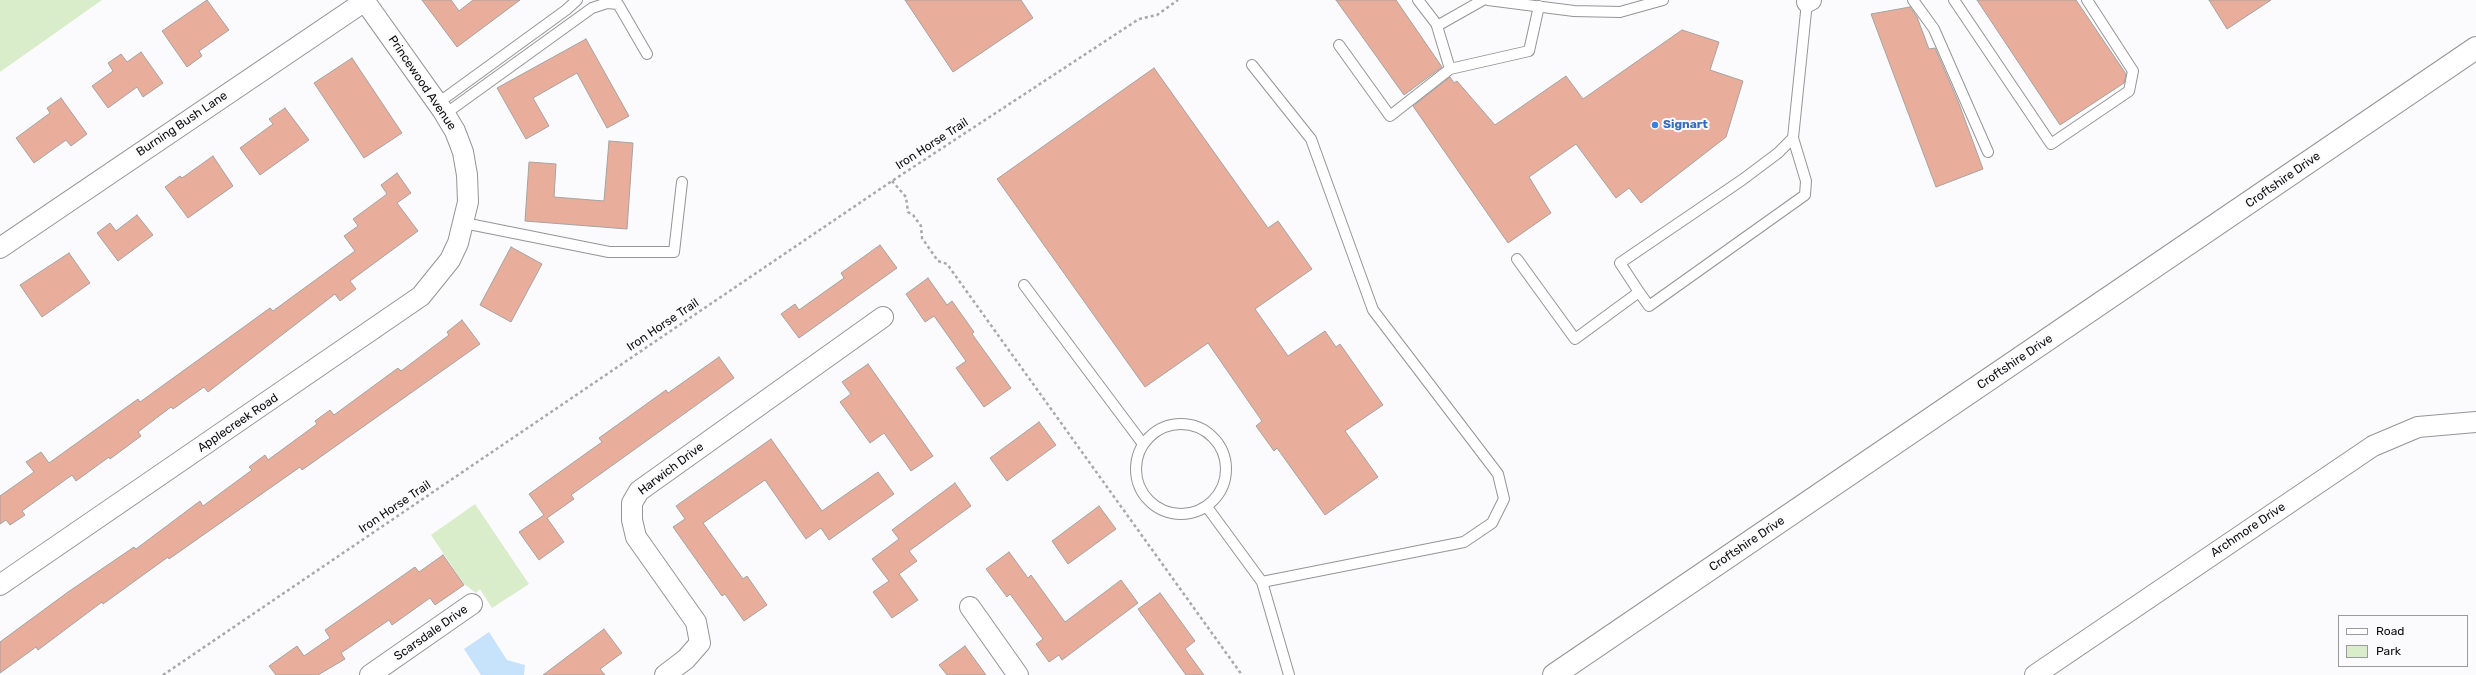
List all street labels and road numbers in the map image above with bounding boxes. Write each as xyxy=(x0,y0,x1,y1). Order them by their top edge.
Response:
street label: Princewood Avenue xyxy=(385,33,459,133)
street label: Burning Bush Lane xyxy=(134,88,230,160)
street label: Iron Horse Trail xyxy=(893,115,971,173)
street label: Croftshire Drive xyxy=(2243,149,2323,211)
street label: Iron Horse Trail xyxy=(624,296,702,354)
street label: Croftshire Drive xyxy=(1975,331,2055,393)
street label: Applecreek Road xyxy=(195,391,281,455)
street label: Harwich Drive xyxy=(636,440,706,498)
street label: Iron Horse Trail xyxy=(356,478,434,536)
street label: Archmore Drive xyxy=(2208,500,2288,560)
street label: Croftshire Drive xyxy=(1707,513,1787,575)
street label: Scarsdale Drive xyxy=(391,602,471,664)

